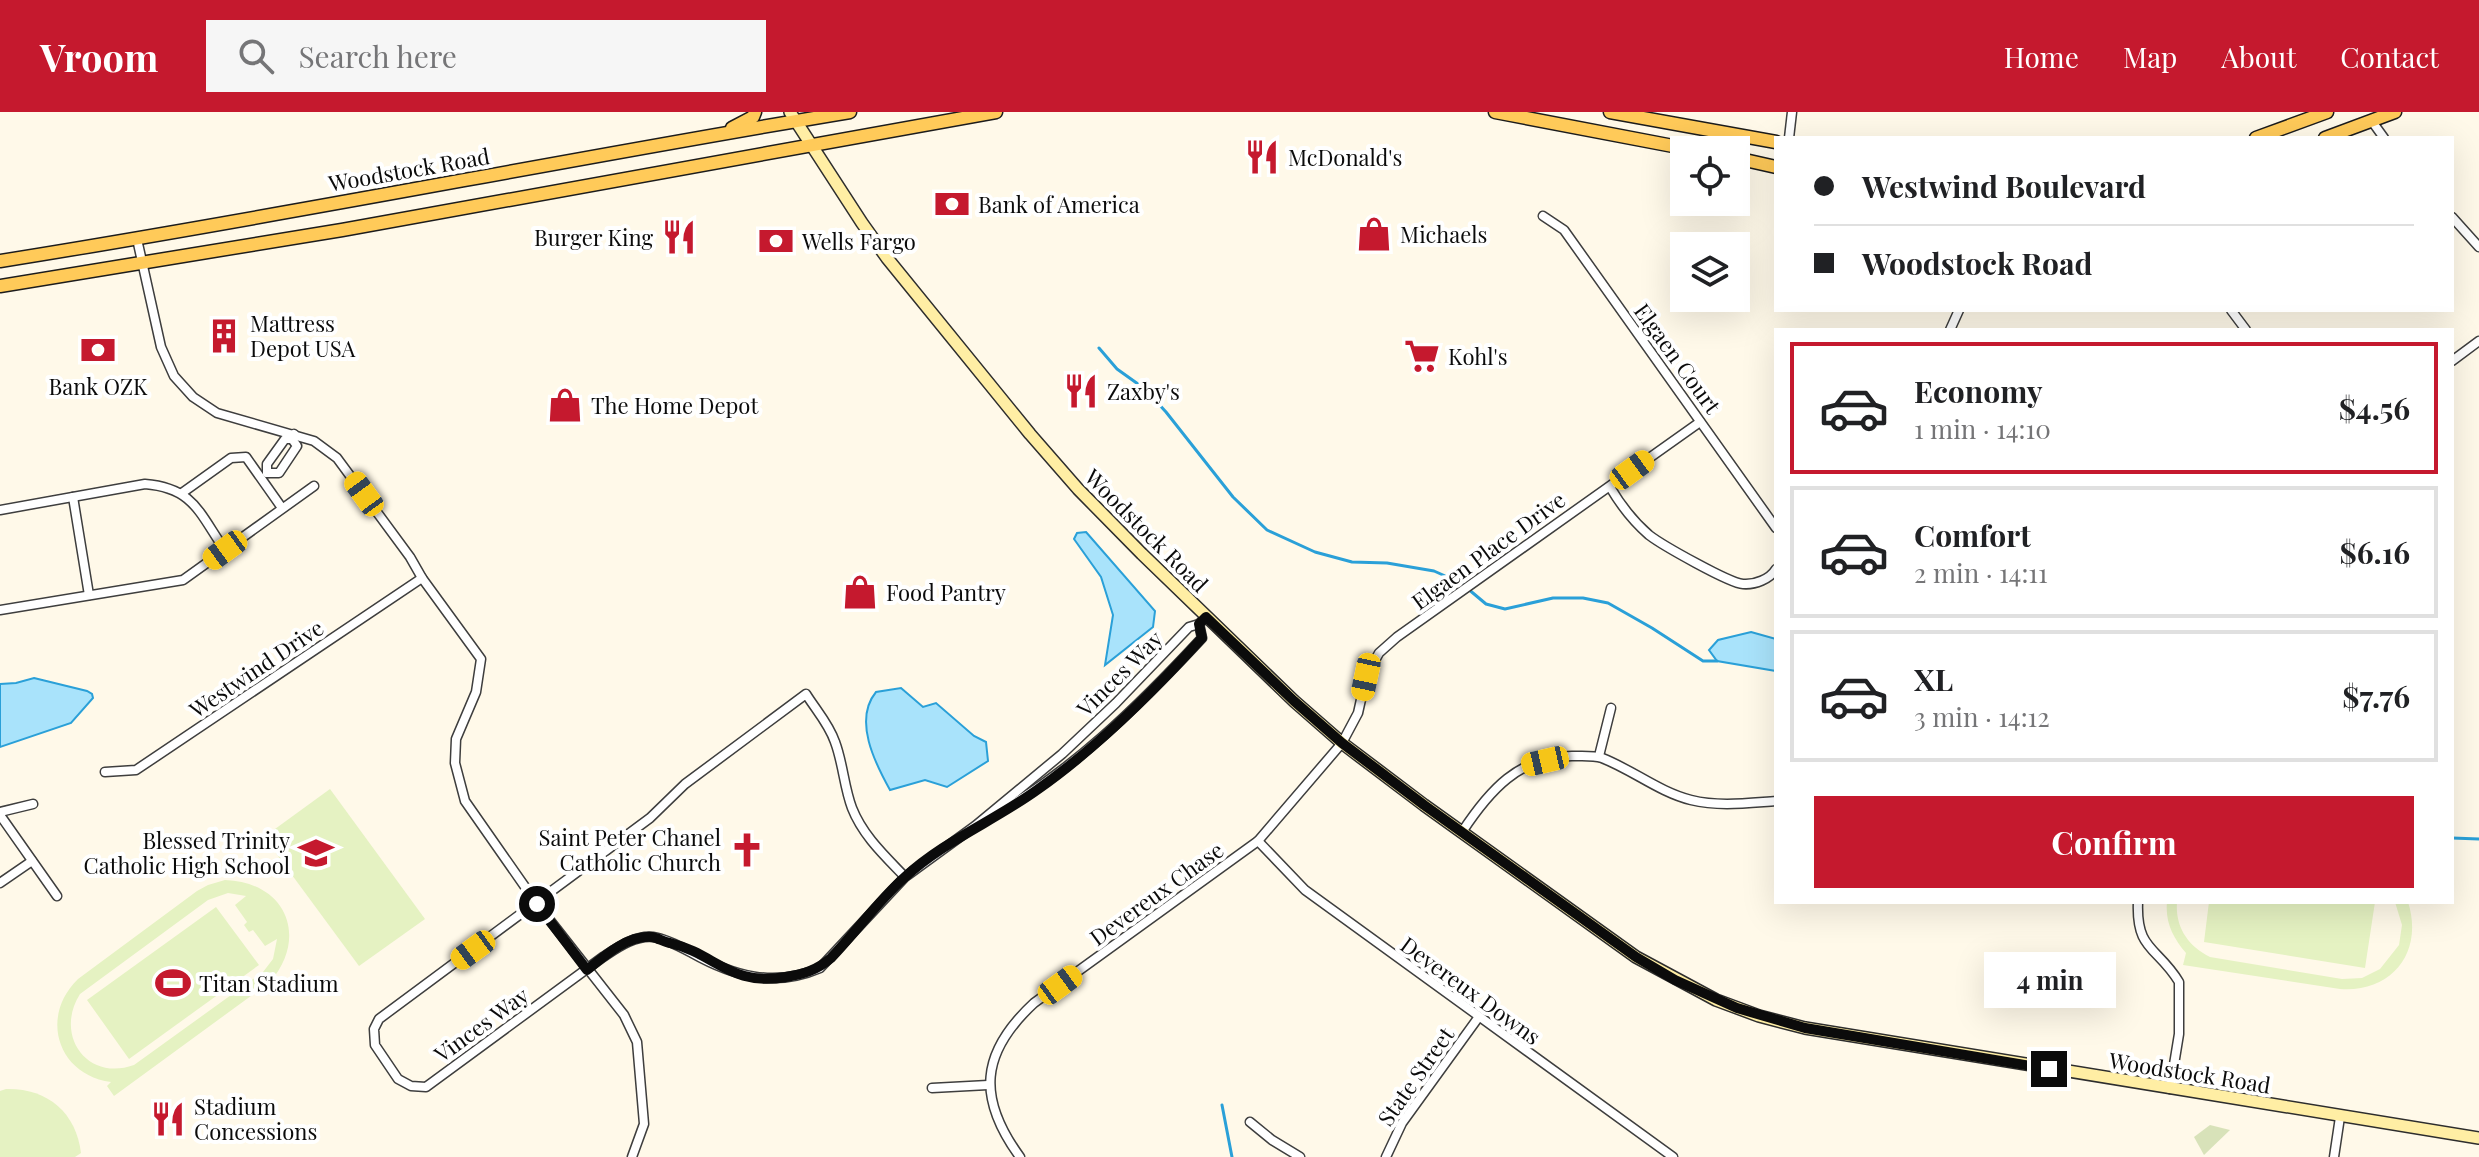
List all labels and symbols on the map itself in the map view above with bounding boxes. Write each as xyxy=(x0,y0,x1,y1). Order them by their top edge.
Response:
restaurant icon: McDonald's xyxy=(1243,138,1281,176)
street label: Woodstock Road xyxy=(325,140,492,198)
place label: McDonald's xyxy=(1288,142,1402,172)
bank icon: Bank of America xyxy=(933,185,971,223)
place label: Bank of America xyxy=(978,189,1140,219)
shop icon: Michaels xyxy=(1355,215,1393,253)
restaurant icon: Burger King xyxy=(660,218,698,256)
place label: Michaels xyxy=(1400,219,1487,249)
place label: Burger King xyxy=(534,222,653,252)
bank icon: Wells Fargo xyxy=(757,222,795,260)
place label: Wells Fargo xyxy=(801,226,916,256)
street label: Elgaen Court xyxy=(1628,297,1729,420)
place label: Mattress Depot USA xyxy=(250,308,356,363)
building icon: Mattress Depot USA xyxy=(205,317,243,355)
bank icon: Bank OZK xyxy=(79,331,117,369)
supermarket icon: Kohl's xyxy=(1403,337,1441,375)
place label: Kohl's xyxy=(1448,341,1507,371)
place label: Bank OZK xyxy=(49,371,148,401)
restaurant icon: Zaxby's xyxy=(1062,372,1100,410)
place label: Zaxby's xyxy=(1107,376,1180,406)
shop icon: The Home Depot xyxy=(546,386,584,424)
place label: The Home Depot xyxy=(591,390,759,420)
car xyxy=(1606,446,1658,494)
street label: Woodstock Road xyxy=(1078,461,1215,598)
car xyxy=(340,468,388,520)
street label: Elgaen Place Drive xyxy=(1405,484,1571,616)
car xyxy=(199,526,251,574)
shop icon: Food Pantry xyxy=(841,573,879,611)
place label: Food Pantry xyxy=(886,577,1006,607)
street label: Westwind Drive xyxy=(182,612,329,725)
street label: Vinces Way xyxy=(1069,624,1168,723)
car xyxy=(1349,651,1383,703)
car xyxy=(1519,744,1571,778)
place label: Saint Peter Chanel Catholic Church xyxy=(539,822,721,877)
place label: Blessed Trinity Catholic High School xyxy=(84,825,290,880)
church icon: Saint Peter Chanel Catholic Church xyxy=(728,831,766,869)
school or university icon: Blessed Trinity Catholic High School xyxy=(297,834,335,872)
street label: Devereux Chase xyxy=(1083,834,1229,952)
route start xyxy=(519,886,555,922)
car xyxy=(447,926,499,974)
street label: Devereux Downs xyxy=(1395,929,1547,1051)
callout: 4 min xyxy=(1983,953,2115,1009)
car xyxy=(1034,961,1086,1009)
sports icon: Titan Stadium xyxy=(154,964,192,1002)
place label: Titan Stadium xyxy=(199,968,339,998)
street label: Vinces Way xyxy=(427,980,534,1069)
street label: State Street xyxy=(1370,1020,1461,1131)
street label: Woodstock Road xyxy=(2106,1044,2273,1100)
route end xyxy=(2031,1051,2067,1087)
place label: Stadium Concessions xyxy=(194,1091,317,1146)
restaurant icon: Stadium Concessions xyxy=(149,1100,187,1138)

